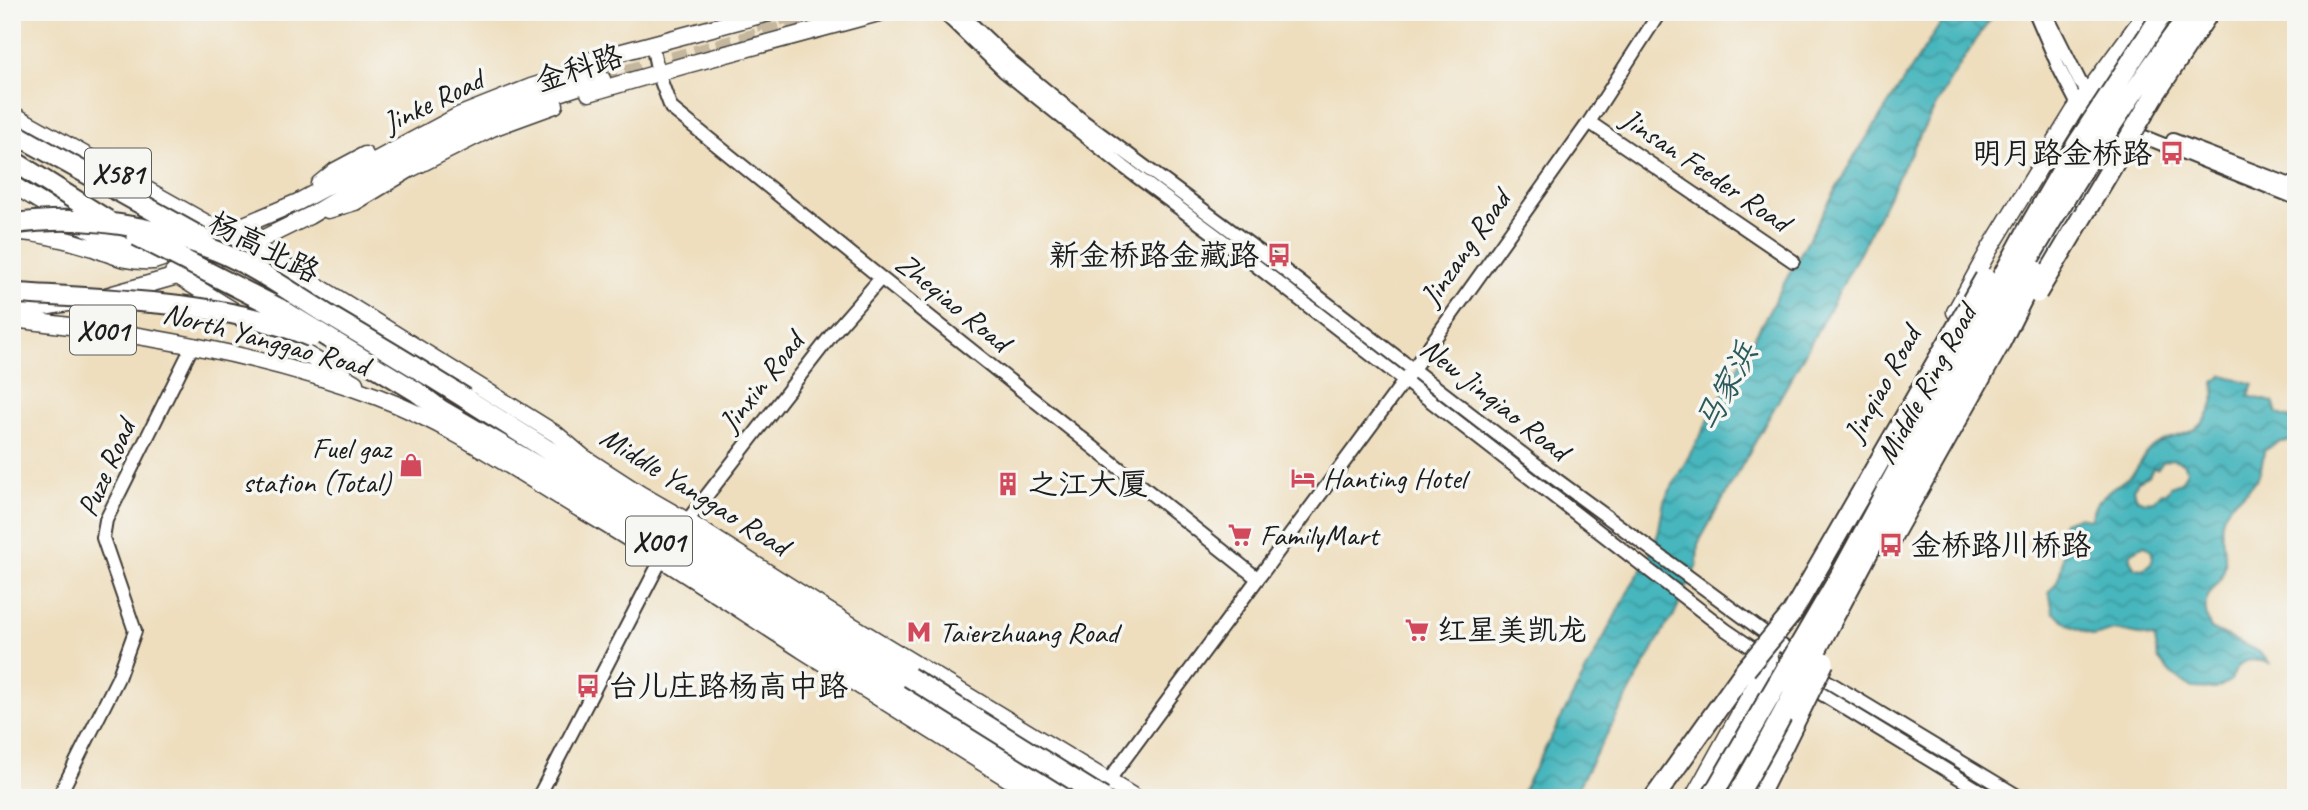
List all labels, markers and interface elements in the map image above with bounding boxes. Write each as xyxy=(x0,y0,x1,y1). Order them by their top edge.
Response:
street label: 金科路 xyxy=(530,36,628,100)
street label: Jinke Road xyxy=(375,59,493,142)
street label: Jinsan Feeder Road xyxy=(1613,98,1801,243)
place label: 明月路金桥路 xyxy=(1972,134,2152,172)
bus stop icon: 明月路金桥路 xyxy=(2158,139,2186,167)
road number: X581 xyxy=(85,148,151,198)
street label: Jinzang Road xyxy=(1410,179,1521,315)
street label: 杨高北路 xyxy=(202,203,326,291)
place label: 新金桥路金藏路 xyxy=(1049,236,1259,274)
bus stop icon: 新金桥路金藏路 xyxy=(1265,241,1293,269)
street label: Zheqiao Road xyxy=(888,244,1021,362)
street label: North Yanggao Road xyxy=(159,293,377,386)
street label: Middle Ring Road xyxy=(1867,294,1987,470)
road number: X001 xyxy=(70,306,136,354)
street label: Jinqiao Road xyxy=(1834,316,1931,450)
street label: Jinxin Road xyxy=(709,321,814,441)
street label: New Jinqiao Road xyxy=(1413,329,1580,471)
water label: 马家浜 xyxy=(1686,334,1768,439)
street label: Puze Road xyxy=(68,410,146,522)
street label: Middle Yanggao Road xyxy=(594,418,800,566)
place label: Fuel gaz station (Total) xyxy=(242,429,393,501)
shop icon: Fuel gaz station (Total) xyxy=(397,451,425,479)
place label: Hanting Hotel xyxy=(1323,459,1471,497)
hotel icon: Hanting Hotel xyxy=(1289,464,1317,492)
place label: 之江大厦 xyxy=(1028,465,1148,503)
building icon: 之江大厦 xyxy=(994,470,1022,498)
road number: X001 xyxy=(626,516,692,566)
place label: FamilyMart xyxy=(1260,516,1381,554)
supermarket icon: FamilyMart xyxy=(1226,521,1254,549)
place label: 金桥路川桥路 xyxy=(1911,526,2091,564)
bus stop icon: 金桥路川桥路 xyxy=(1877,531,1905,559)
place label: 红星美凯龙 xyxy=(1437,611,1587,649)
place label: Taierzhuang Road xyxy=(939,613,1122,651)
supermarket icon: 红星美凯龙 xyxy=(1403,616,1431,644)
metro station icon: Taierzhuang Road xyxy=(905,618,933,646)
place label: 台儿庄路杨高中路 xyxy=(608,667,848,705)
bus stop icon: 台儿庄路杨高中路 xyxy=(574,672,602,700)

